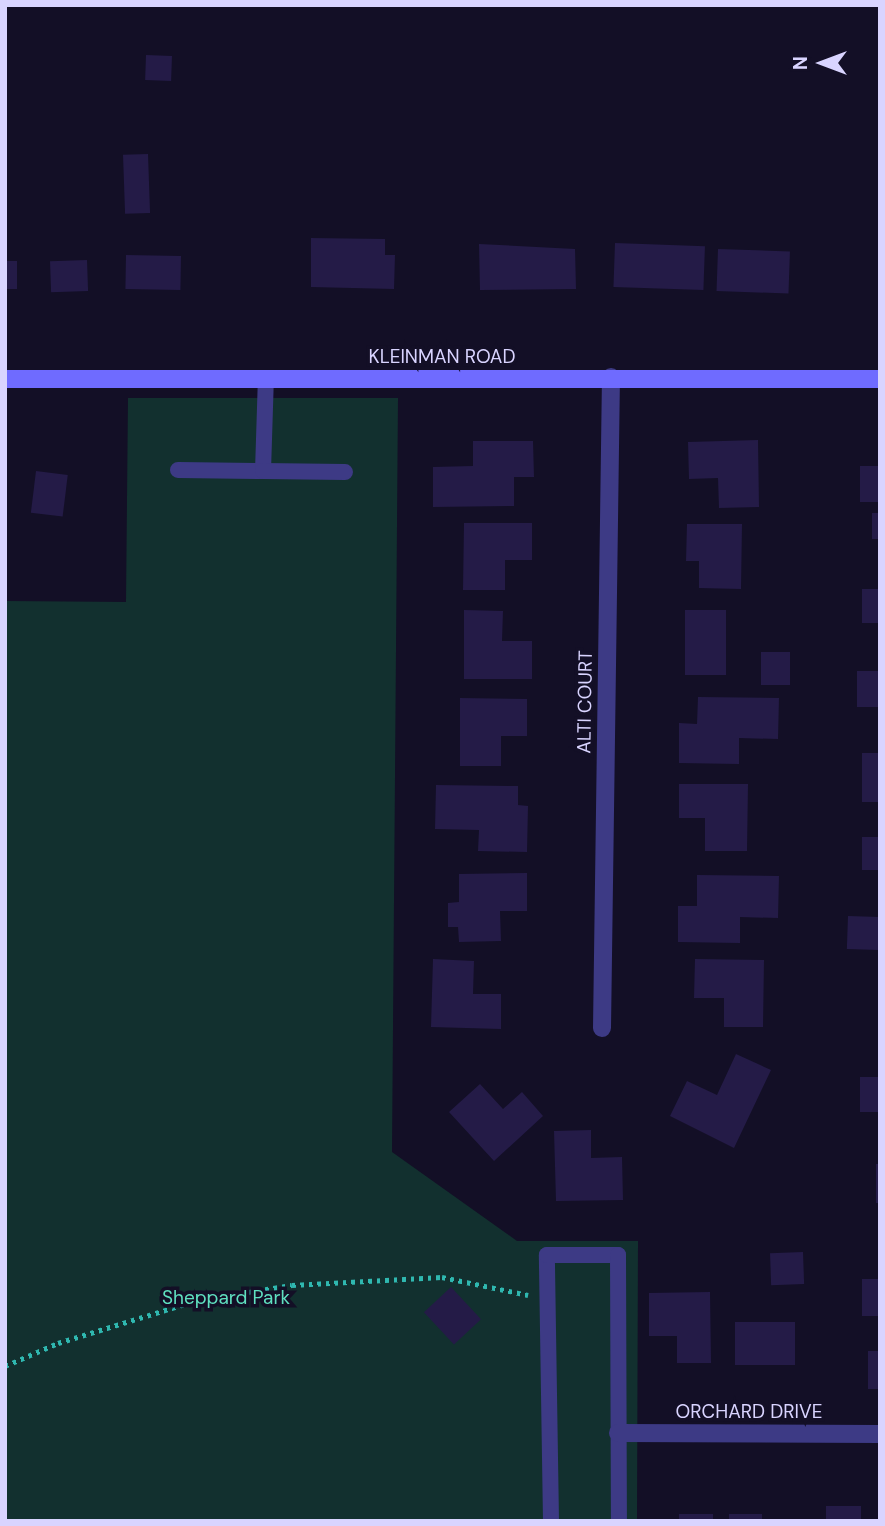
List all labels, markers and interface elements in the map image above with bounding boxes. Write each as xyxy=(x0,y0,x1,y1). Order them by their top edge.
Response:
north arrow xyxy=(787,28,857,98)
text: N xyxy=(788,56,813,70)
street label: KLEINMAN ROAD xyxy=(369,346,515,368)
street label: ALTI COURT xyxy=(573,650,597,754)
park label: Sheppard Park xyxy=(162,1287,290,1309)
street label: ORCHARD DRIVE xyxy=(676,1401,822,1423)

